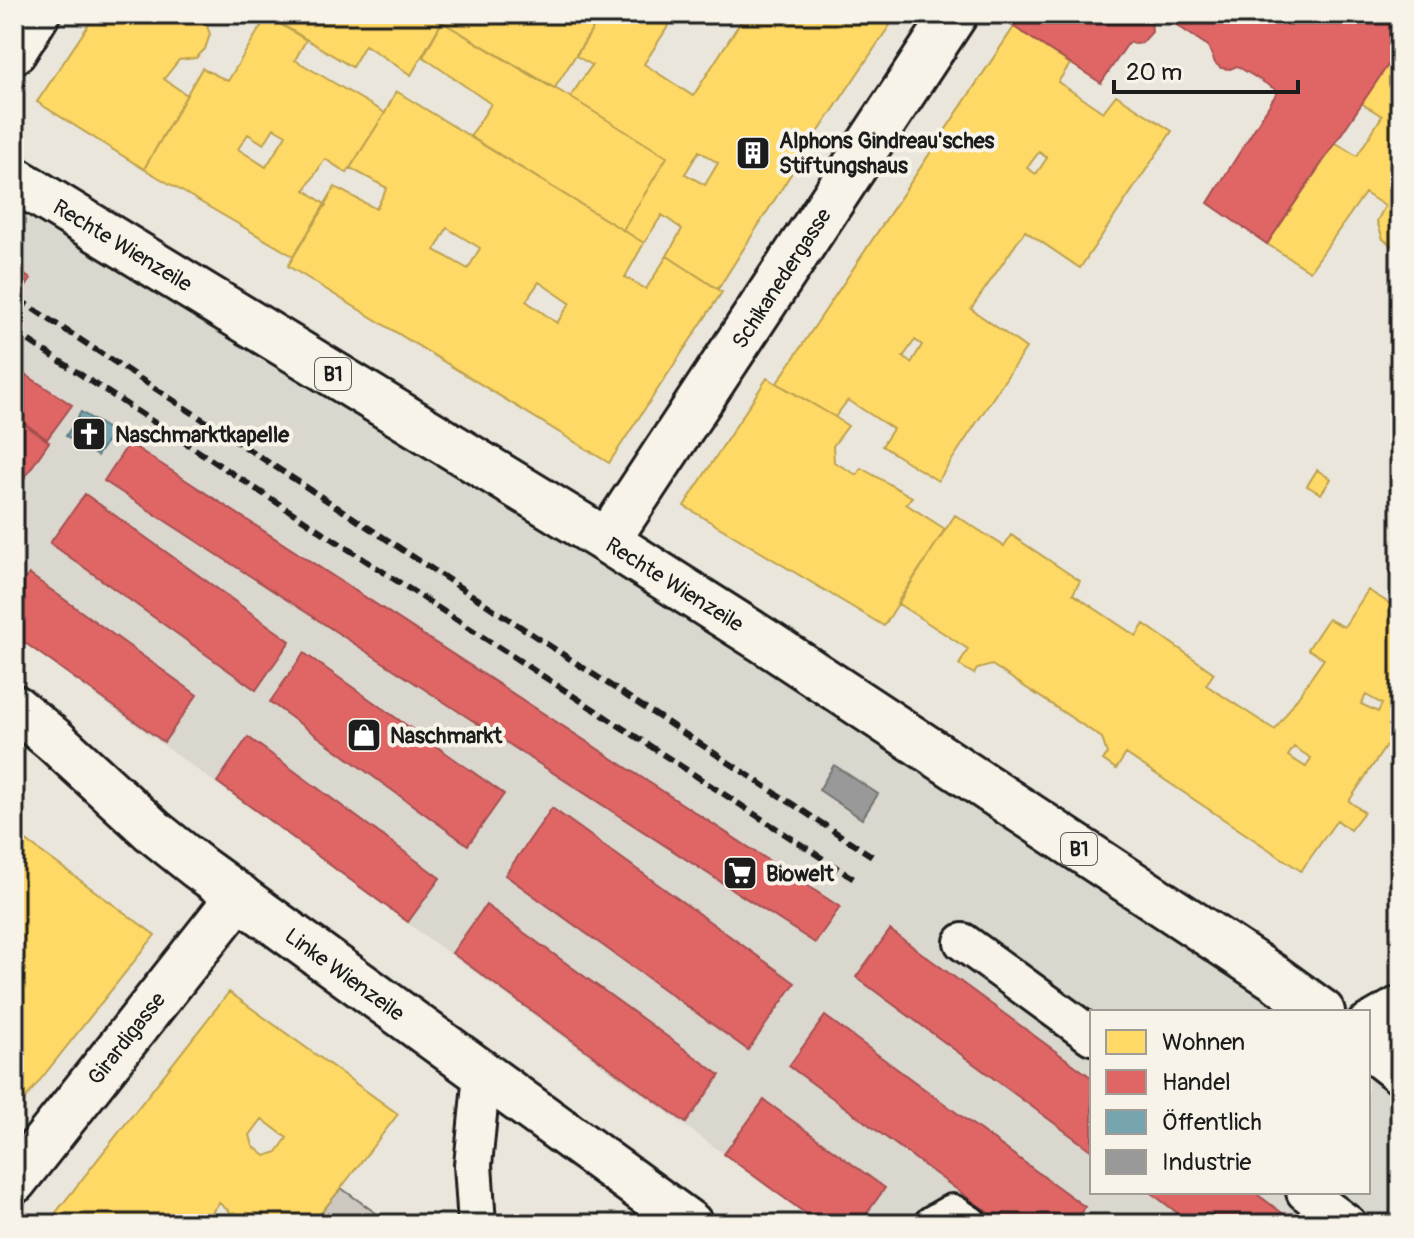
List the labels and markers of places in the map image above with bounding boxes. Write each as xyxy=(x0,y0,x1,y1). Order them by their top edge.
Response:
place label: Alphons Gindreau'sches Stiftungshaus xyxy=(779,127,995,180)
building icon: Alphons Gindreau'sches Stiftungshaus xyxy=(734,134,772,172)
church icon: Naschmarktkapelle xyxy=(70,415,108,453)
place label: Naschmarktkapelle xyxy=(115,421,290,449)
shop icon: Naschmarkt xyxy=(345,716,383,754)
place label: Naschmarkt xyxy=(390,722,503,750)
supermarket icon: Biowelt xyxy=(721,854,759,892)
place label: Biowelt xyxy=(766,860,835,888)

